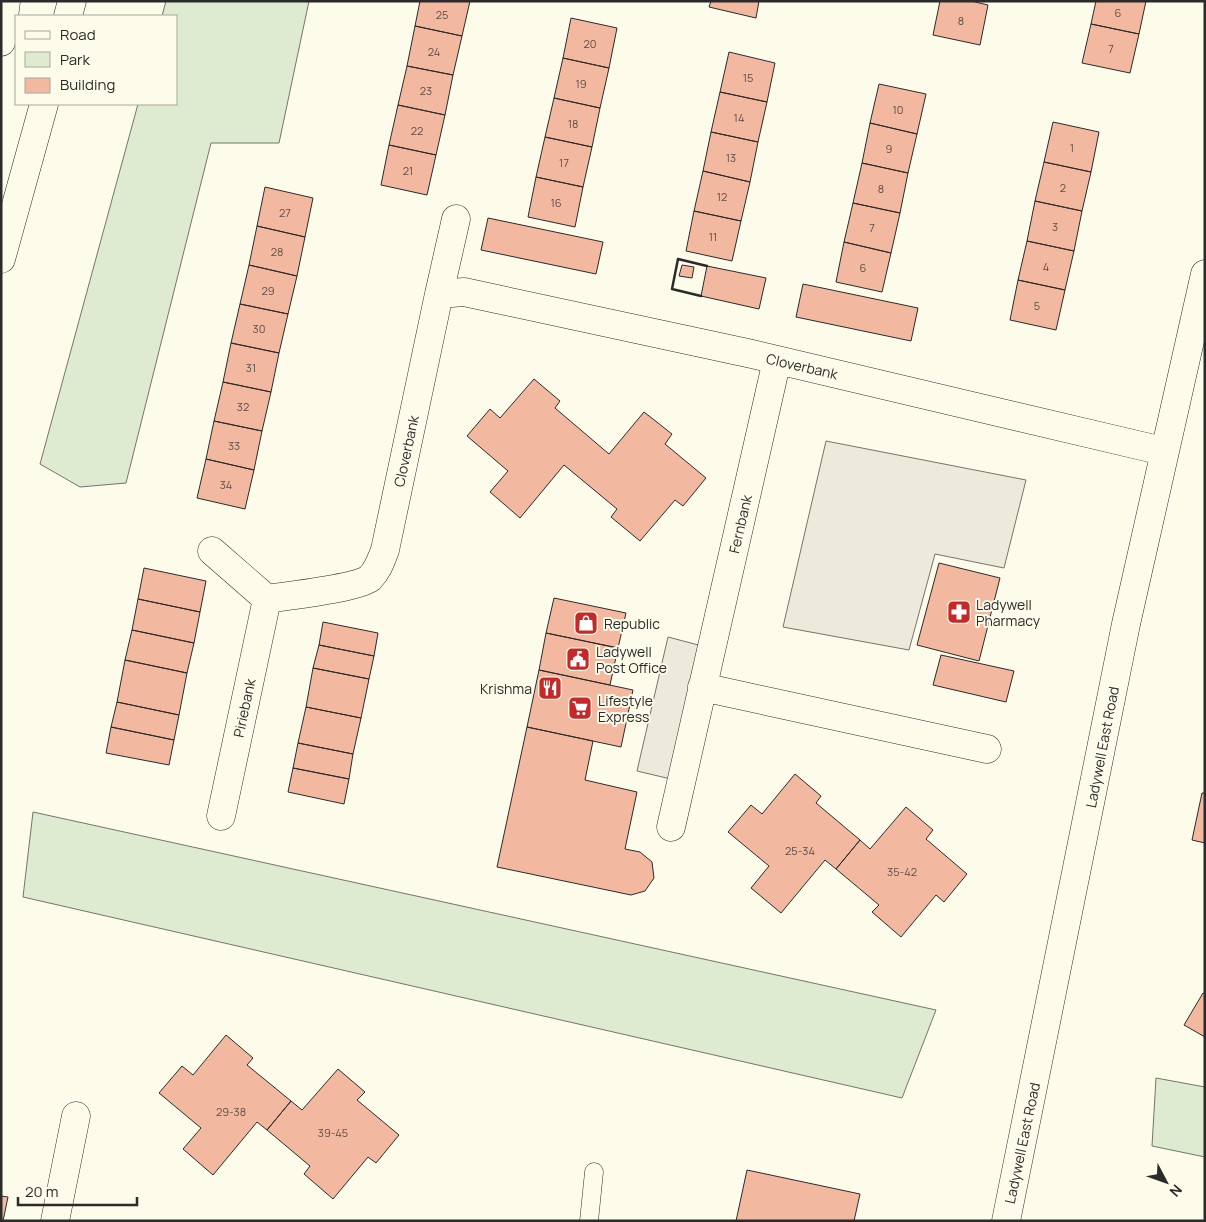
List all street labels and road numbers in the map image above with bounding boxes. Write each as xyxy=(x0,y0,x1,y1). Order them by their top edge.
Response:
street label: Cloverbank xyxy=(764,349,841,384)
street label: Cloverbank xyxy=(389,412,423,489)
street label: Fernbank xyxy=(724,492,756,555)
street label: Piriebank xyxy=(229,676,260,739)
street label: Ladywell East Road xyxy=(1081,685,1123,809)
street label: Ladywell East Road xyxy=(1000,1081,1044,1205)

